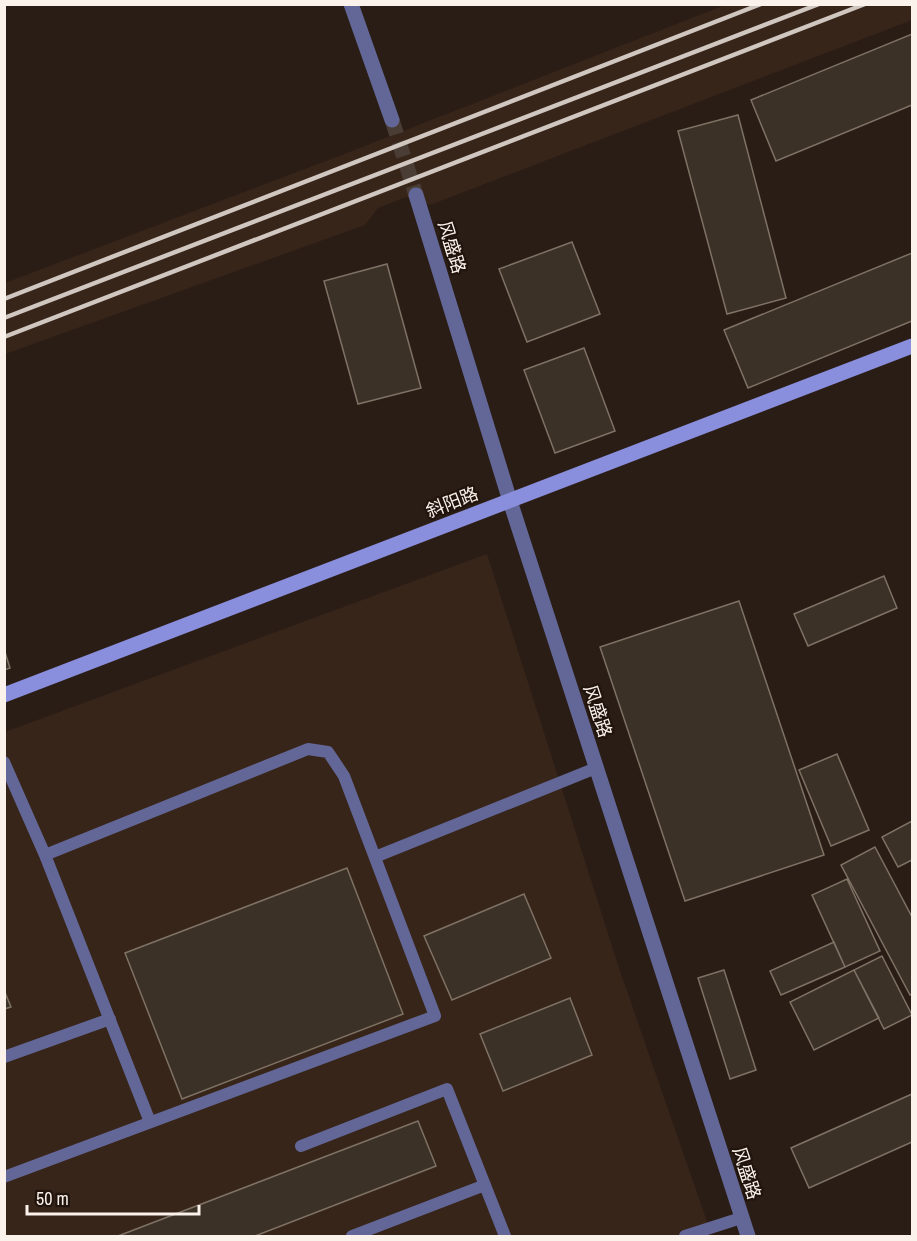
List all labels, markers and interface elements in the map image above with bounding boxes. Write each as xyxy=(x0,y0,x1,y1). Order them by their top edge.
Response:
street label: 风盛路 xyxy=(432,218,472,276)
street label: 斜阳路 xyxy=(422,481,482,523)
street label: 风盛路 xyxy=(578,681,618,741)
street label: 风盛路 xyxy=(727,1143,767,1203)
scale bar xyxy=(27,1178,200,1216)
text: 50 m xyxy=(36,1186,69,1211)

